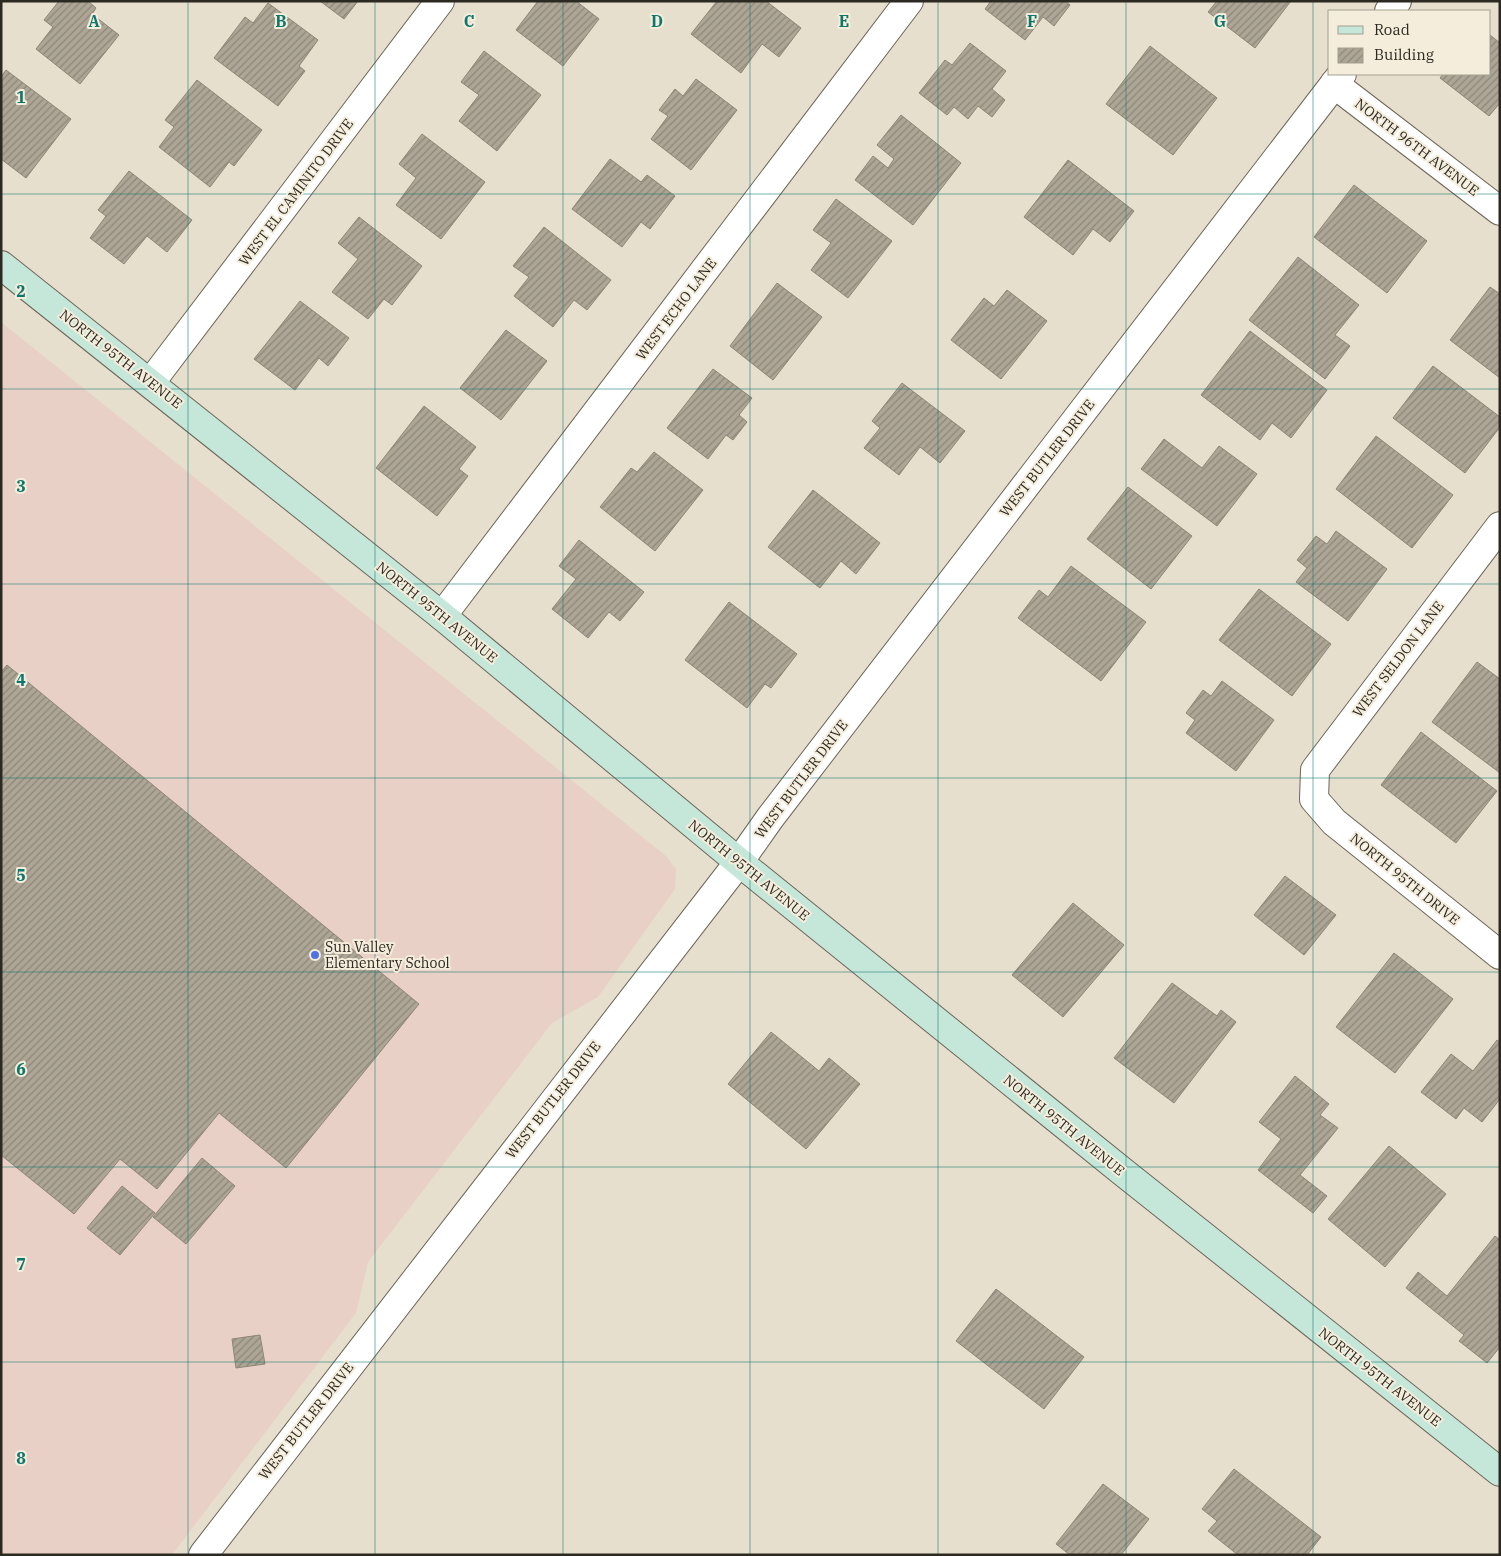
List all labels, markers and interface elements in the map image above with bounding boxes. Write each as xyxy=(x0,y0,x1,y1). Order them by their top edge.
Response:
legend xyxy=(1328,10,1491,75)
text: A xyxy=(88,11,100,31)
text: B xyxy=(275,11,287,31)
text: C xyxy=(464,11,474,31)
text: D xyxy=(651,11,663,31)
text: E xyxy=(839,11,849,31)
text: F xyxy=(1027,11,1037,31)
text: G xyxy=(1214,11,1226,31)
text: Road xyxy=(1374,20,1410,39)
text: Building xyxy=(1374,45,1434,64)
text: 1 xyxy=(16,87,26,107)
street label: NORTH 96TH AVENUE xyxy=(1351,94,1483,200)
street label: WEST EL CAMINITO DRIVE xyxy=(235,115,357,269)
street label: WEST ECHO LANE xyxy=(632,254,720,364)
text: 2 xyxy=(16,281,26,301)
street label: NORTH 95TH AVENUE xyxy=(56,305,186,413)
street label: WEST BUTLER DRIVE xyxy=(996,396,1098,520)
text: 3 xyxy=(16,476,26,496)
street label: NORTH 95TH AVENUE xyxy=(373,558,501,666)
street label: WEST SELDON LANE xyxy=(1349,597,1448,721)
text: 4 xyxy=(16,670,26,690)
street label: WEST BUTLER DRIVE xyxy=(750,716,852,842)
street label: NORTH 95TH AVENUE xyxy=(685,816,813,924)
street label: NORTH 95TH DRIVE xyxy=(1346,829,1464,929)
text: 5 xyxy=(16,865,26,885)
place label: Sun Valley Elementary School xyxy=(325,938,450,972)
marker: Sun Valley Elementary School xyxy=(309,949,321,961)
street label: WEST BUTLER DRIVE xyxy=(502,1038,604,1162)
text: 6 xyxy=(16,1059,26,1079)
street label: NORTH 95TH AVENUE xyxy=(1000,1071,1128,1179)
text: 7 xyxy=(16,1254,26,1274)
street label: NORTH 95TH AVENUE xyxy=(1315,1323,1445,1431)
street label: WEST BUTLER DRIVE xyxy=(255,1359,357,1483)
text: 8 xyxy=(16,1448,26,1468)

